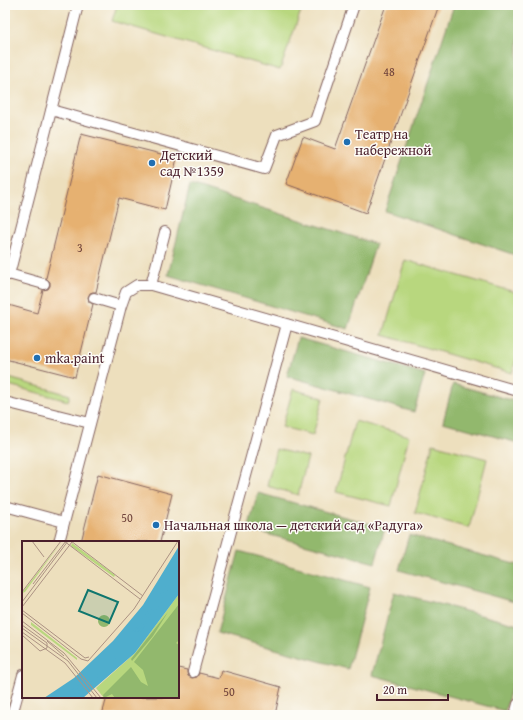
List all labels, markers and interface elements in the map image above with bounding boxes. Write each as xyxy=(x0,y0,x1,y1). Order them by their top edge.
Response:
house number: 48 xyxy=(383,63,395,80)
place label: Театр на набережной xyxy=(355,124,432,160)
marker: Театр на набережной xyxy=(342,137,352,147)
place label: Детский сад №1359 xyxy=(159,145,224,181)
marker: Детский сад №1359 xyxy=(147,158,157,168)
house number: 3 xyxy=(77,239,83,256)
place label: mka.paint xyxy=(45,348,105,368)
marker: mka.paint xyxy=(32,353,42,363)
house number: 50 xyxy=(121,509,133,526)
place label: Начальная школа — детский сад «Радуга» xyxy=(164,515,423,535)
marker: Начальная школа — детский сад «Радуга» xyxy=(151,520,161,530)
inset map xyxy=(22,541,179,698)
scale bar xyxy=(377,676,448,702)
text: 20 m xyxy=(383,681,407,698)
house number: 50 xyxy=(223,683,235,700)

